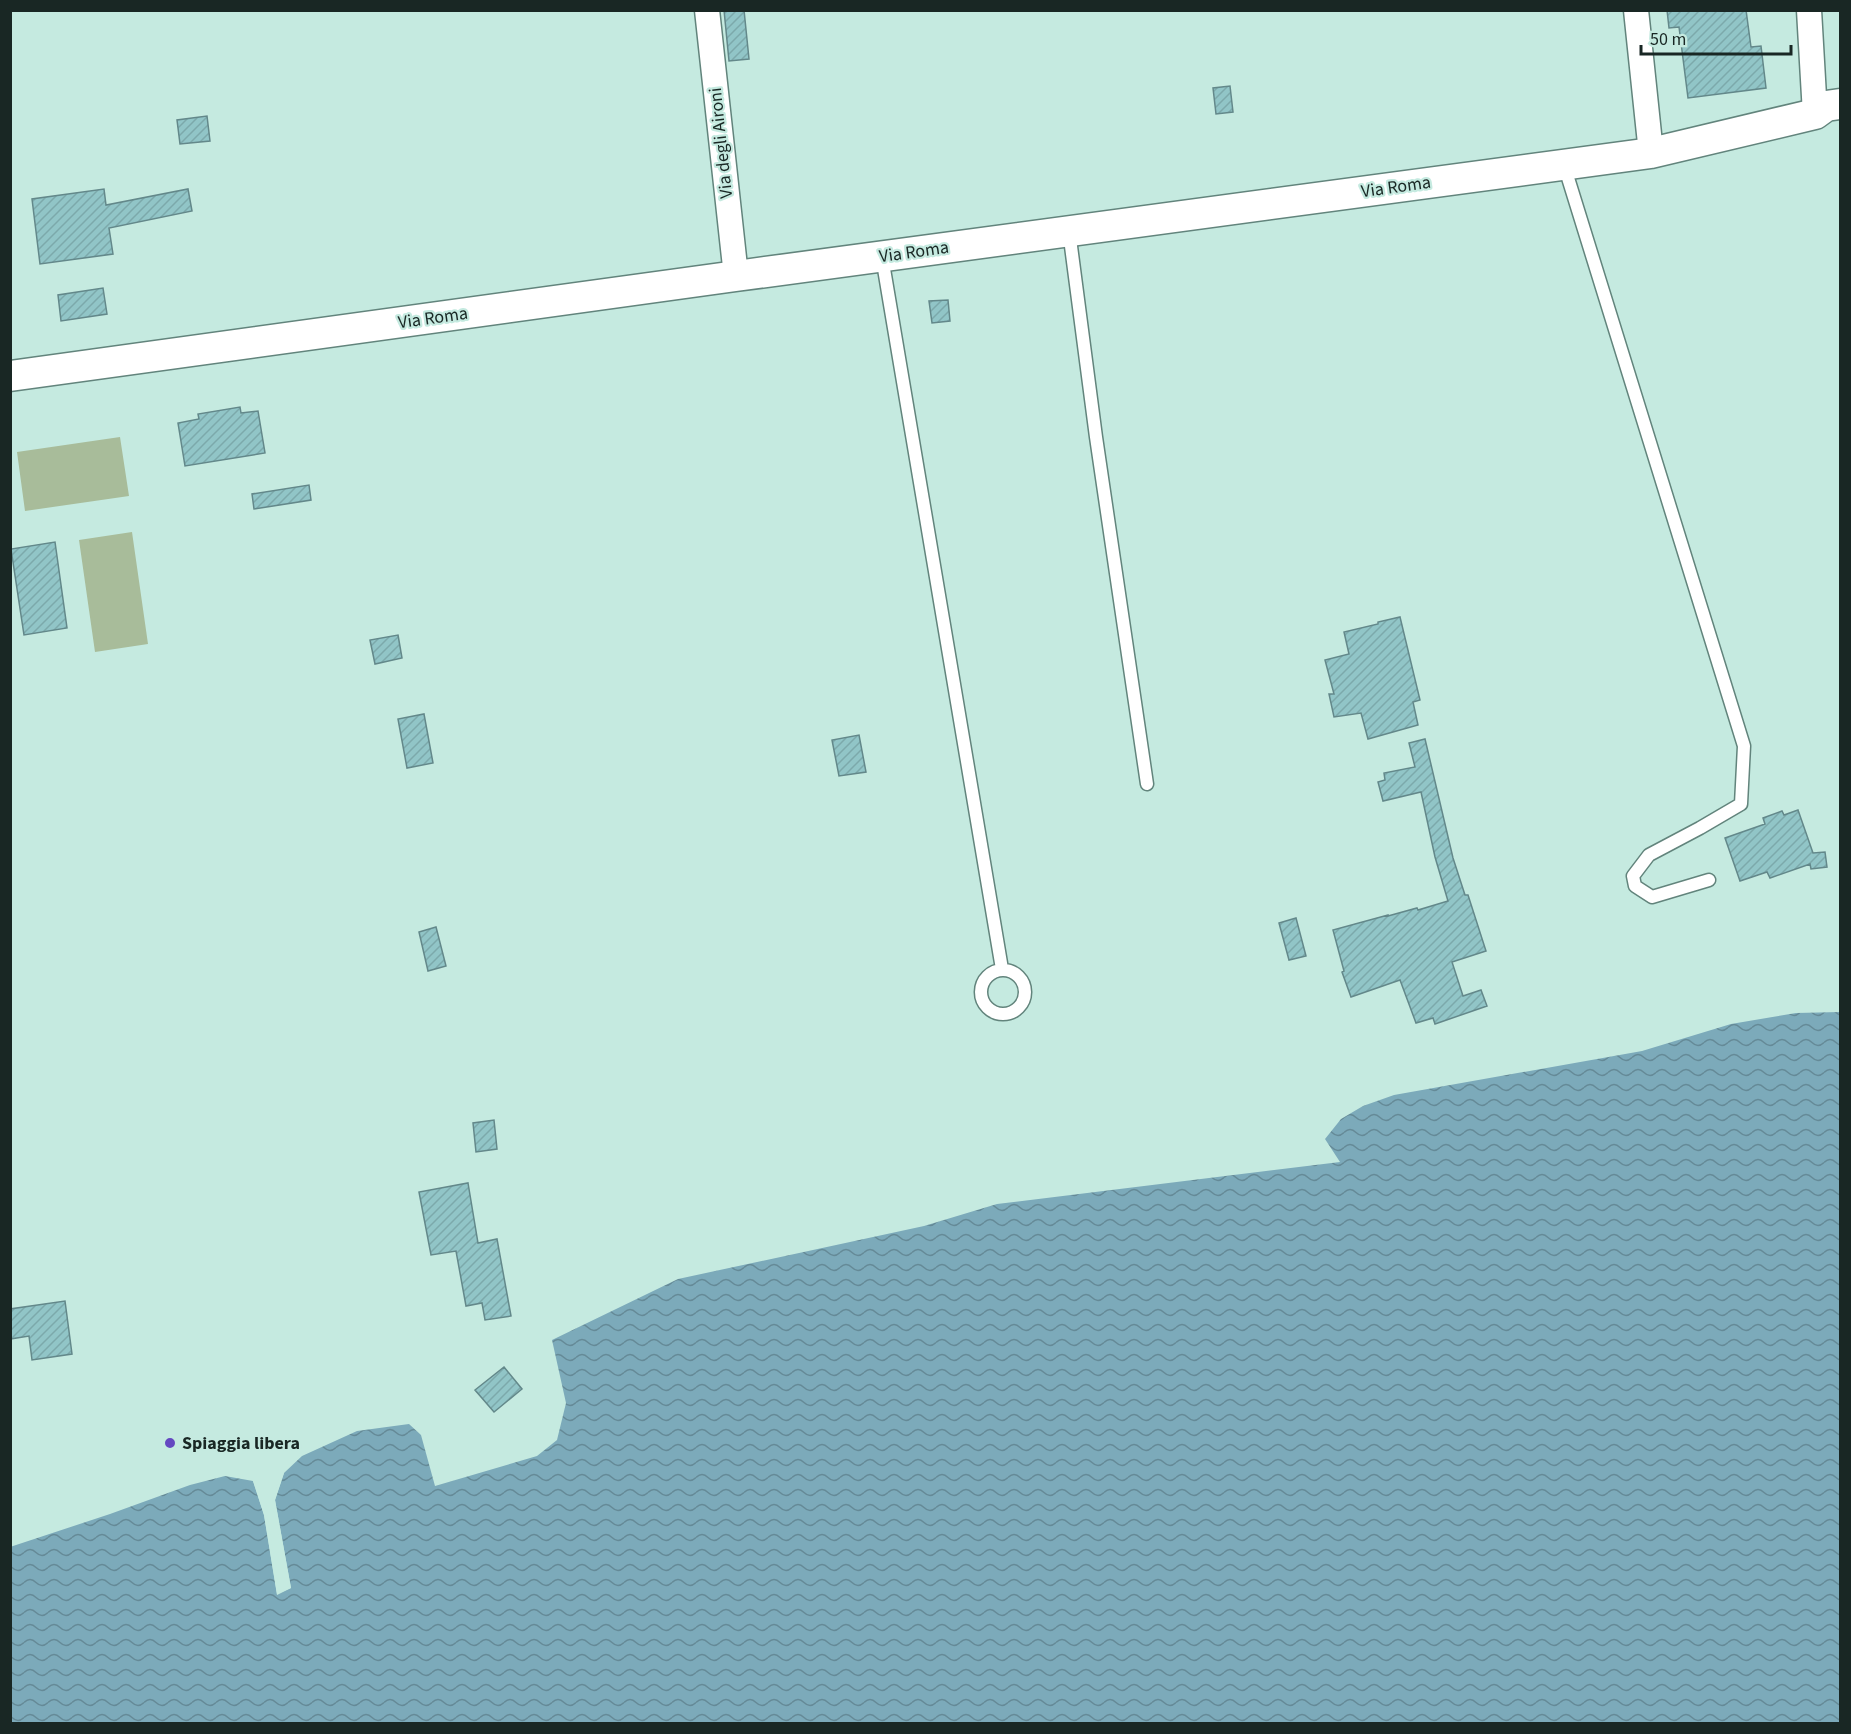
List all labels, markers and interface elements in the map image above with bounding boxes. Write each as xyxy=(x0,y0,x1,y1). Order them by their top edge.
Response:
scale bar xyxy=(1641,18,1791,56)
text: 50 m xyxy=(1650,27,1686,52)
street label: Via degli Aironi xyxy=(703,86,739,200)
street label: Via Roma xyxy=(1360,170,1432,204)
street label: Via Roma xyxy=(878,235,950,269)
street label: Via Roma xyxy=(397,301,469,335)
place label: Spiaggia libera xyxy=(182,1431,300,1456)
marker: Spiaggia libera xyxy=(163,1436,177,1450)

